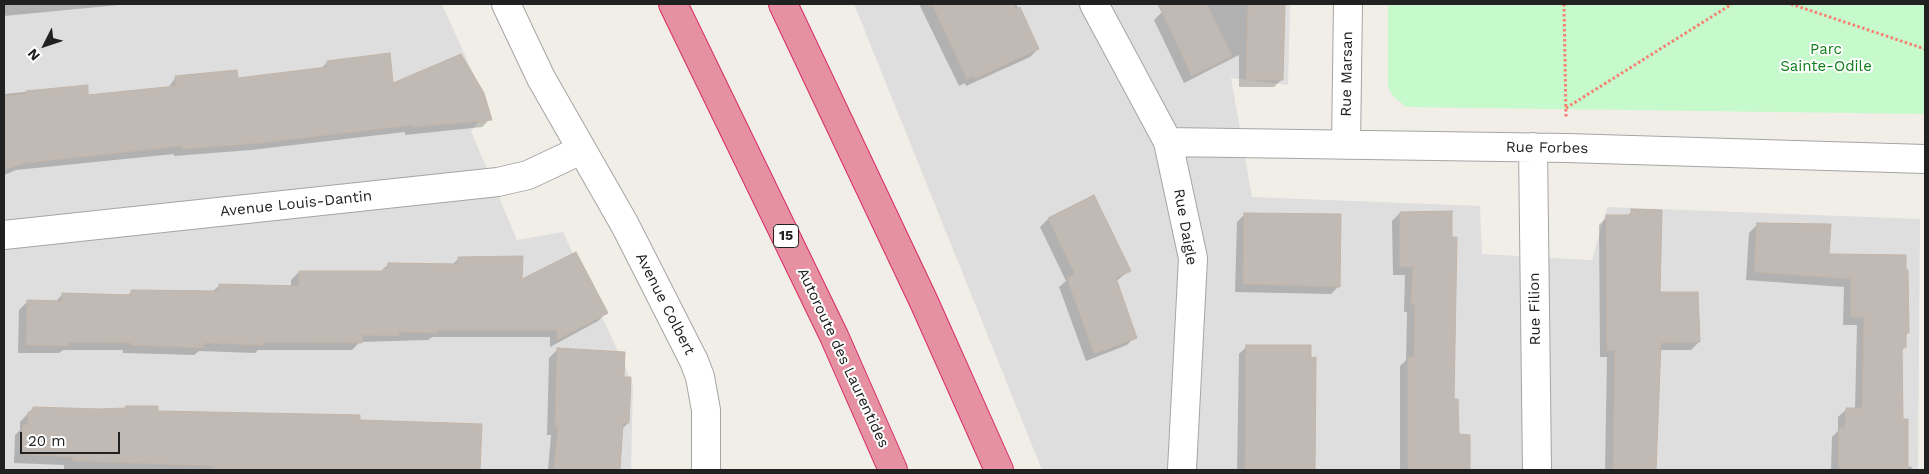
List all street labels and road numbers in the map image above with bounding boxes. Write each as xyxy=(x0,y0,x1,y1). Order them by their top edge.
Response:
street label: Rue Marsan xyxy=(1337,31,1357,117)
street label: Rue Forbes xyxy=(1506,138,1588,158)
street label: Avenue Louis-Dantin xyxy=(219,187,373,221)
street label: Rue Daigle xyxy=(1169,187,1201,267)
road number: 15 xyxy=(774,225,798,248)
street label: Avenue Colbert xyxy=(632,250,698,358)
street label: Autoroute des Laurentides xyxy=(793,265,893,451)
street label: Rue Filion xyxy=(1525,272,1545,346)

